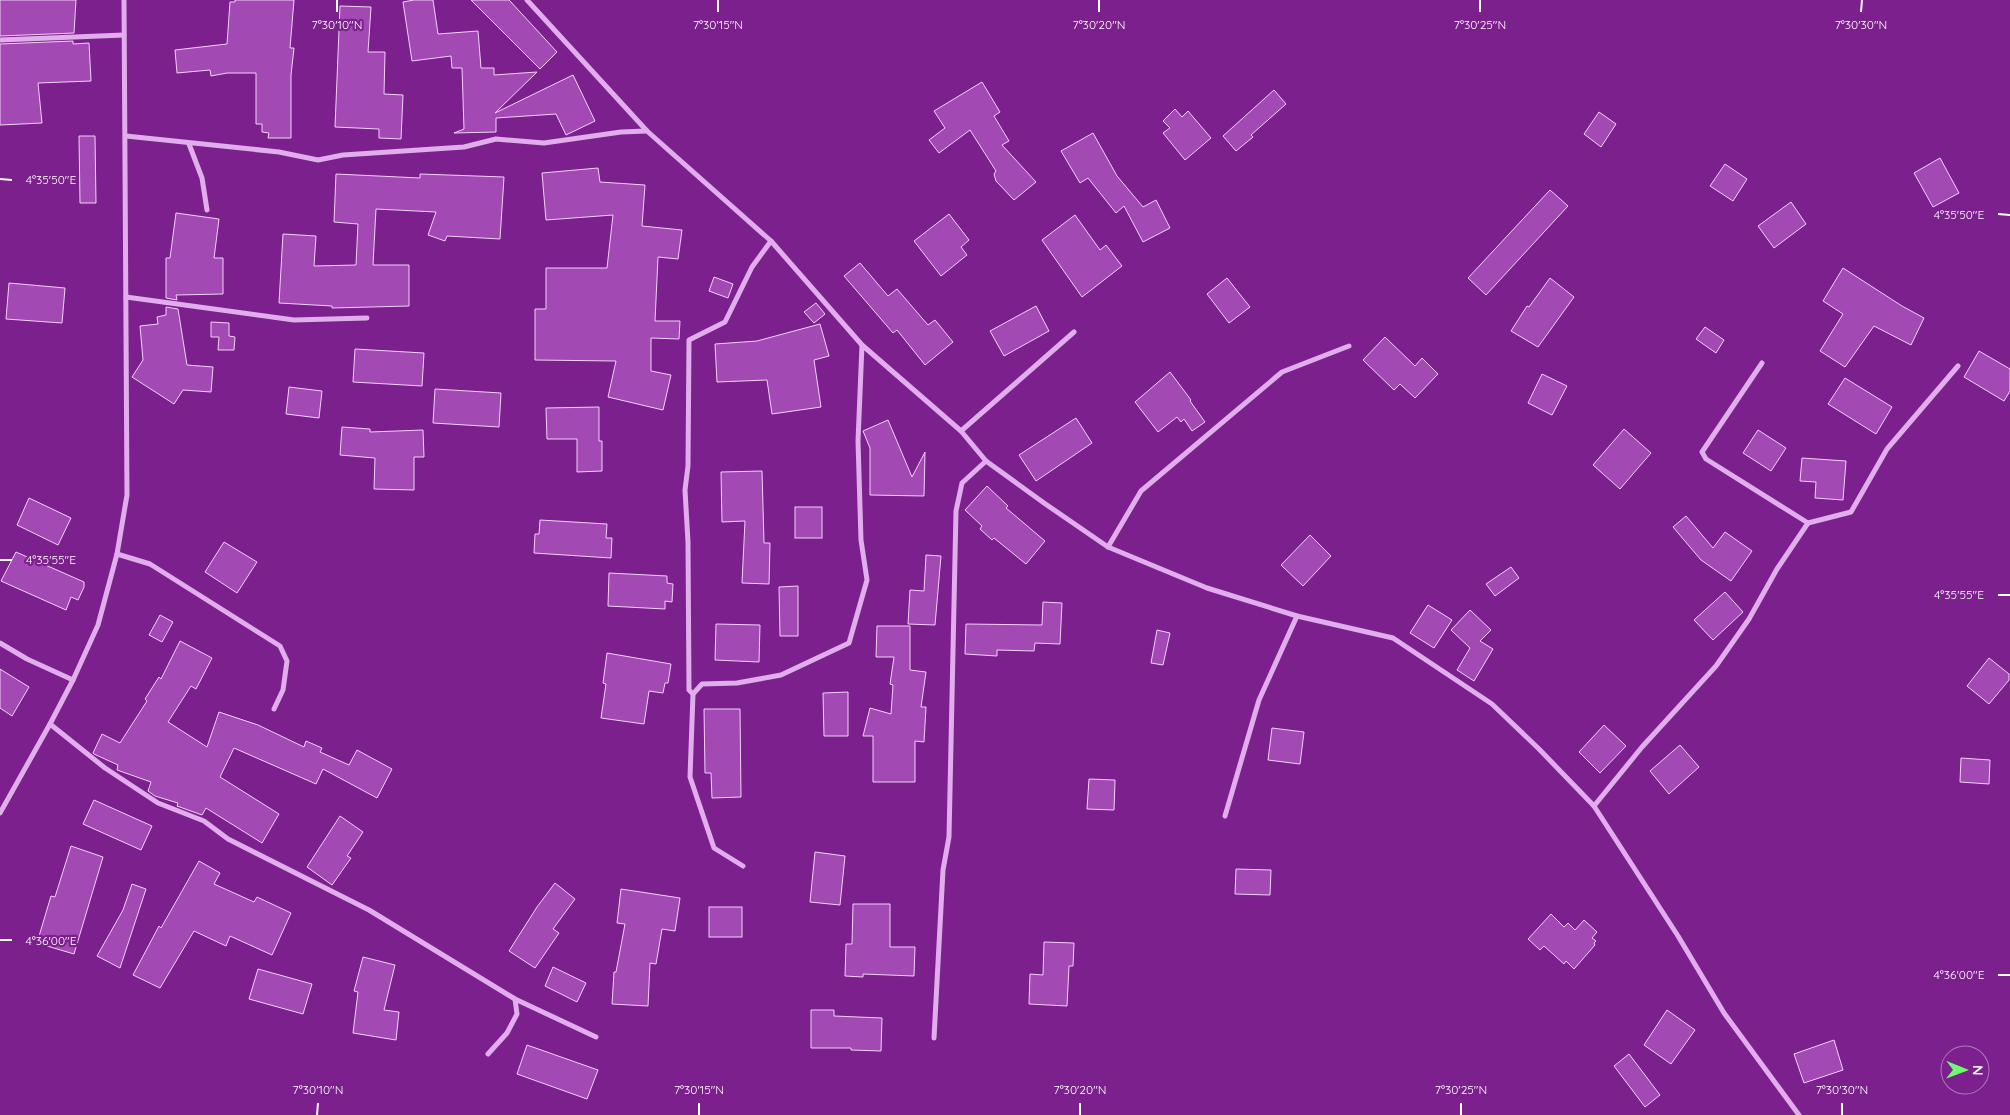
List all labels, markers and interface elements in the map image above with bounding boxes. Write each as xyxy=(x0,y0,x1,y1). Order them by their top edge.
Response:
text: 7°30'10"N xyxy=(312,17,362,32)
text: 7°30'15"N xyxy=(693,17,743,32)
text: 7°30'20"N xyxy=(1072,17,1126,32)
text: 7°30'25"N xyxy=(1454,17,1506,32)
text: 7°30'30"N xyxy=(1835,17,1887,32)
text: 4°35'50"E xyxy=(26,172,76,187)
text: 4°35'50"E xyxy=(1934,207,1984,222)
text: 4°35'55"E xyxy=(26,552,76,567)
text: 4°35'55"E xyxy=(1934,587,1984,602)
text: 4°36'00"E xyxy=(25,933,77,948)
text: 4°36'00"E xyxy=(1933,967,1985,982)
north arrow xyxy=(1940,1045,1990,1095)
text: N xyxy=(1969,1065,1987,1076)
text: 7°30'10"N xyxy=(293,1082,343,1097)
text: 7°30'15"N xyxy=(674,1082,724,1097)
text: 7°30'20"N xyxy=(1053,1082,1107,1097)
text: 7°30'25"N xyxy=(1435,1082,1487,1097)
text: 7°30'30"N xyxy=(1816,1082,1868,1097)

